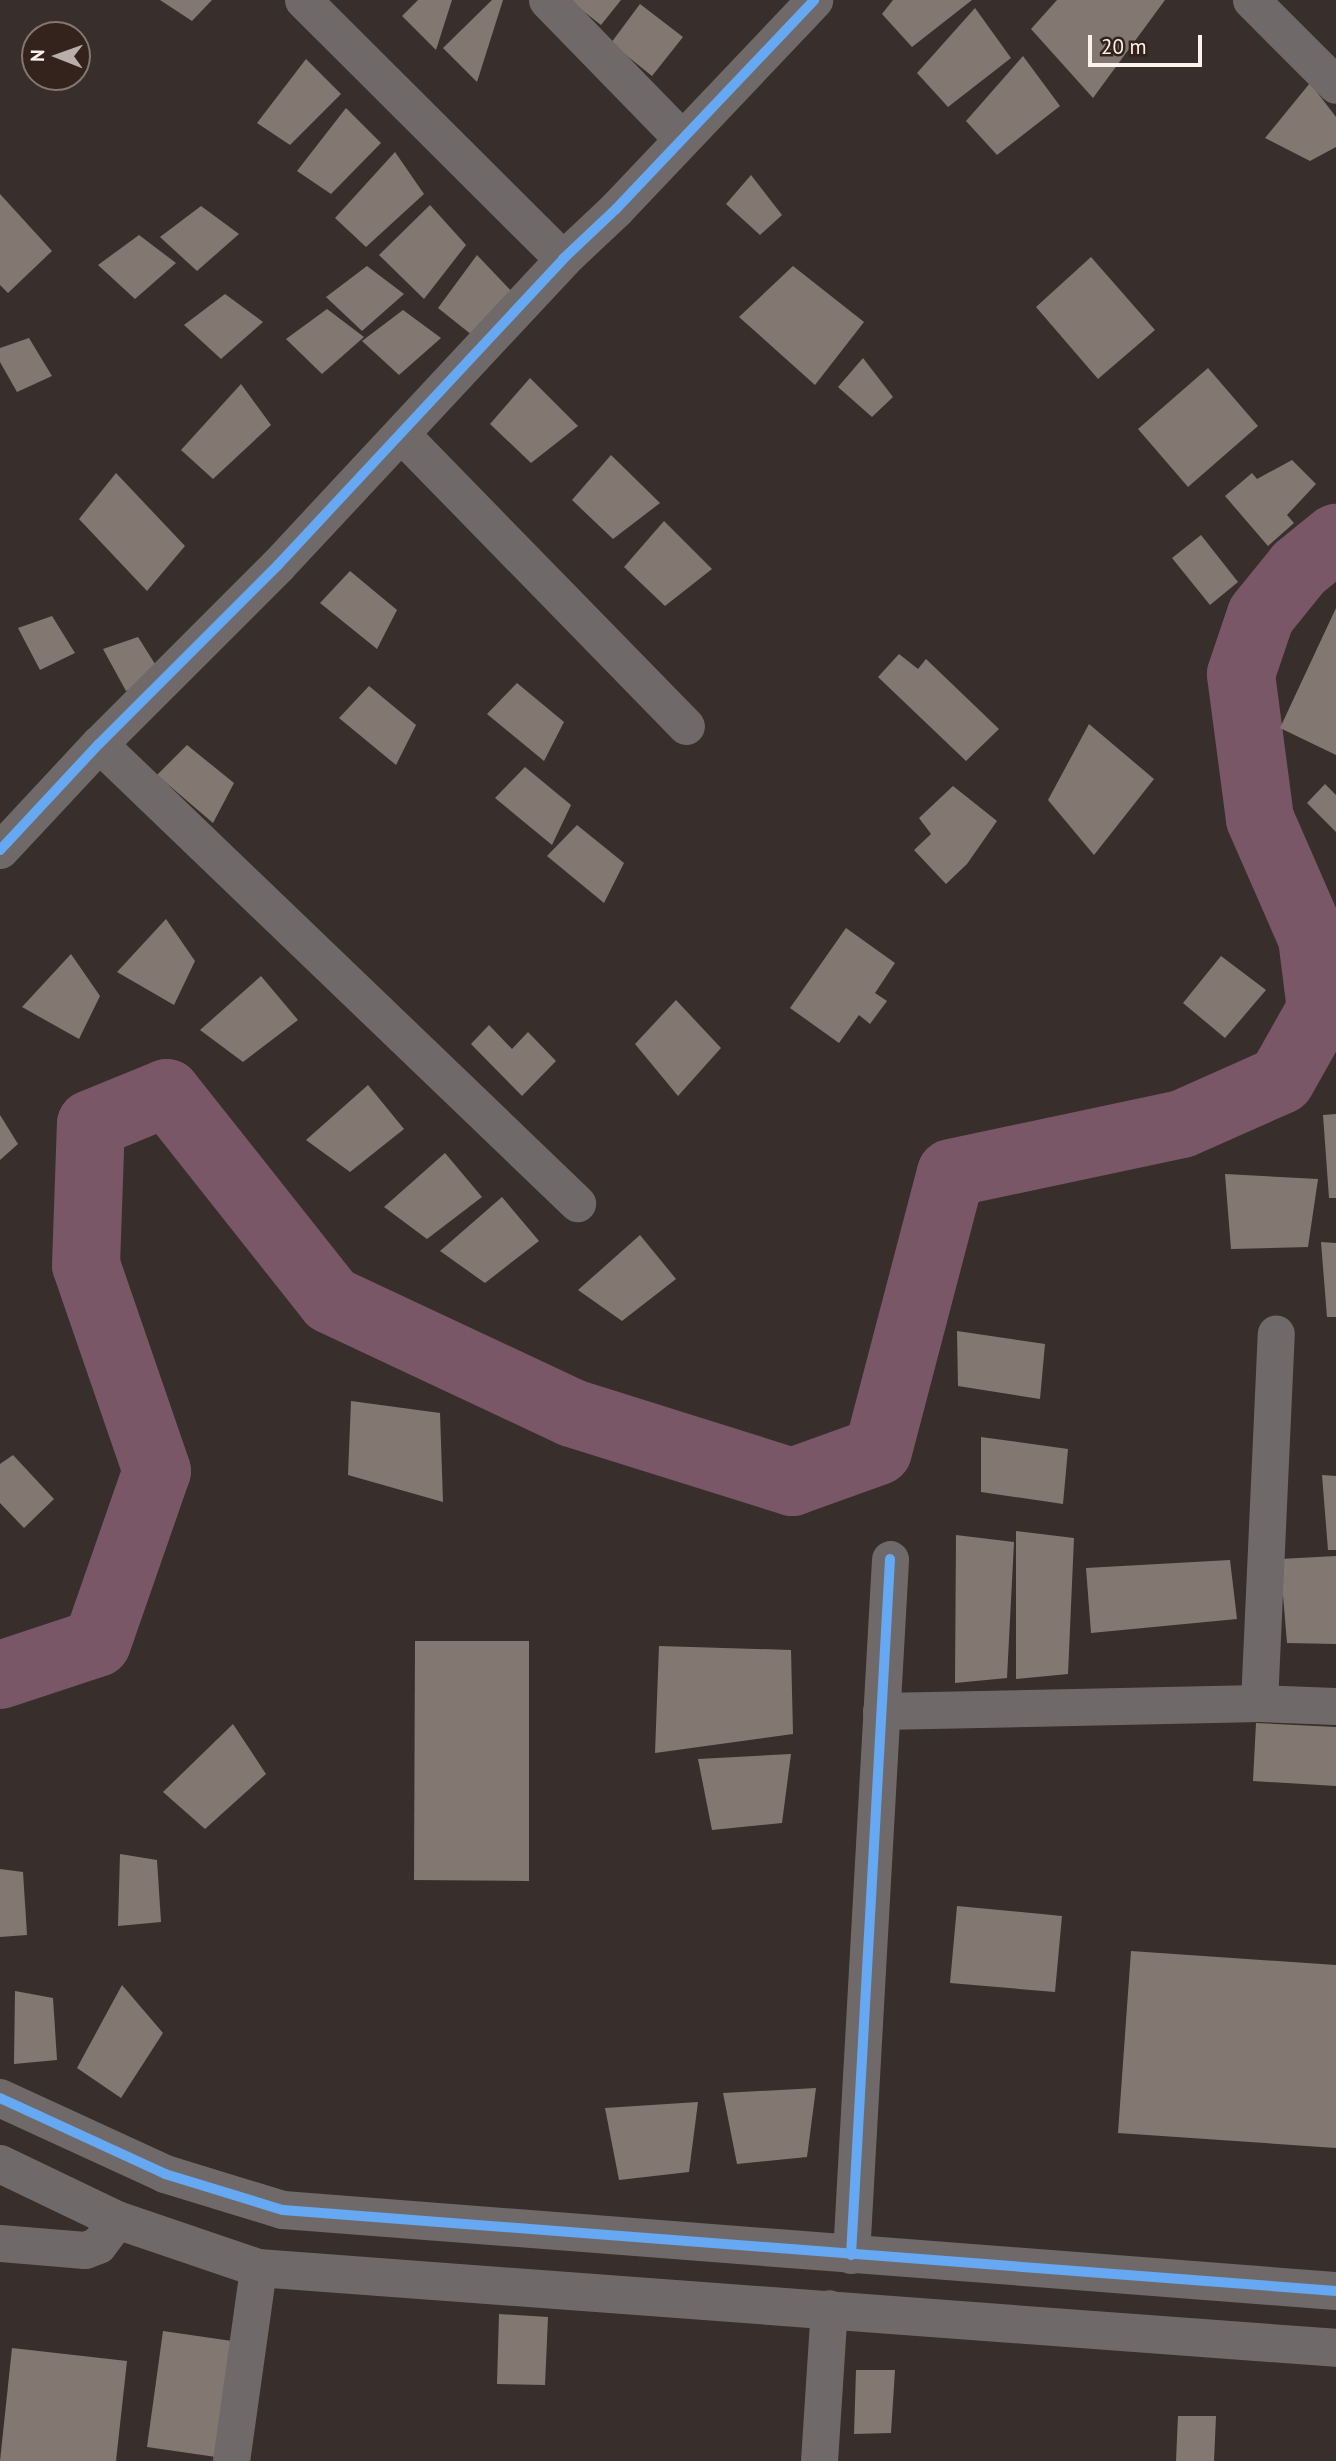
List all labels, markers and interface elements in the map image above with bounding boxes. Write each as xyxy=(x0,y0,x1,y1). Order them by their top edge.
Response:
north arrow xyxy=(21,21,91,91)
scale bar xyxy=(1091,21,1205,65)
text: 20 m xyxy=(1101,33,1147,60)
text: N xyxy=(25,49,49,62)

